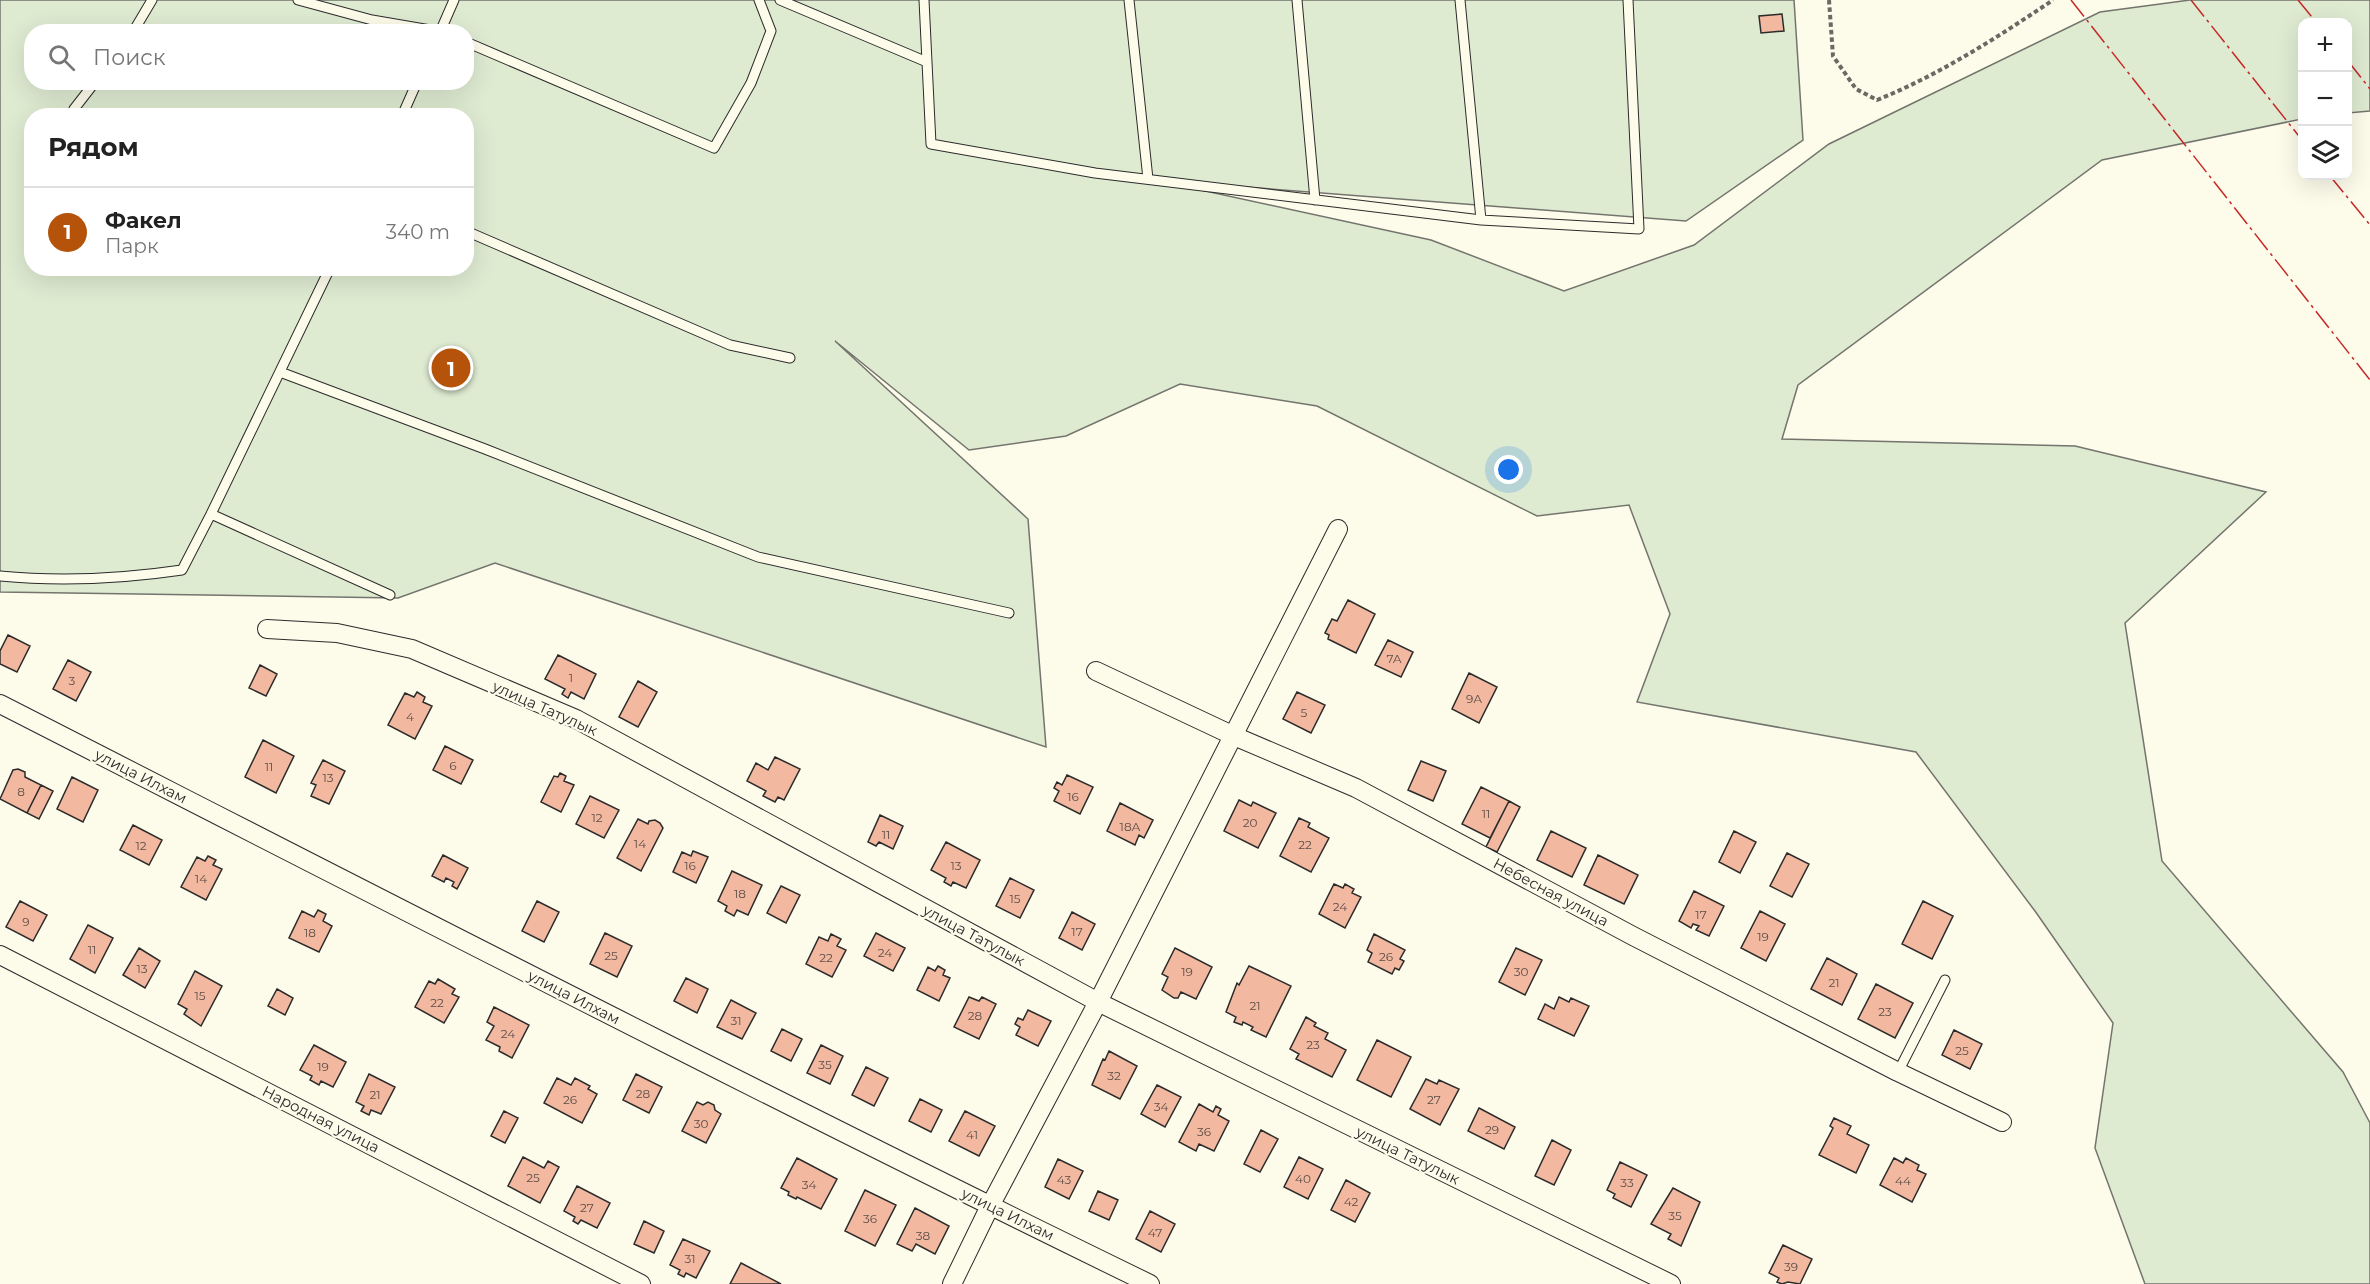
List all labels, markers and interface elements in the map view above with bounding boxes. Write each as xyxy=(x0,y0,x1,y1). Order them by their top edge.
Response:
map controls xyxy=(2298,18,2352,180)
button: + xyxy=(2298,18,2352,72)
search box xyxy=(24,24,474,90)
icon: search xyxy=(45,41,78,74)
text: Поиск xyxy=(93,44,165,71)
button: − xyxy=(2298,72,2352,126)
button: layers xyxy=(2298,126,2352,180)
text: Рядом xyxy=(48,131,139,163)
text: Факел xyxy=(105,207,182,234)
text: 1 xyxy=(64,220,71,244)
text: 340 m xyxy=(386,220,450,244)
text: Парк xyxy=(105,234,159,258)
pin: 1 xyxy=(432,346,470,391)
your location xyxy=(1494,455,1523,484)
house number: 7А xyxy=(1386,651,1402,666)
house number: 1 xyxy=(569,670,573,685)
house number: 3 xyxy=(69,673,76,688)
street label: улица Татулык xyxy=(489,676,601,740)
house number: 9А xyxy=(1466,691,1482,706)
house number: 5 xyxy=(1301,705,1308,720)
house number: 4 xyxy=(406,709,414,724)
street label: улица Илхам xyxy=(91,744,190,807)
house number: 6 xyxy=(449,758,457,773)
house number: 11 xyxy=(265,759,273,774)
house number: 13 xyxy=(322,770,334,785)
house number: 8 xyxy=(17,784,25,799)
house number: 16 xyxy=(1067,789,1079,804)
house number: 11 xyxy=(1482,806,1490,821)
house number: 12 xyxy=(591,810,603,825)
house number: 20 xyxy=(1243,815,1257,830)
house number: 18А xyxy=(1120,819,1140,834)
house number: 11 xyxy=(882,827,890,842)
house number: 14 xyxy=(634,836,646,851)
house number: 22 xyxy=(1298,837,1312,852)
house number: 12 xyxy=(135,838,147,853)
street label: Небесная улица xyxy=(1490,854,1612,930)
house number: 16 xyxy=(684,858,696,873)
house number: 13 xyxy=(950,858,962,873)
house number: 14 xyxy=(195,871,207,886)
house number: 18 xyxy=(734,886,746,901)
house number: 15 xyxy=(1009,891,1021,906)
house number: 24 xyxy=(1333,899,1347,914)
street label: улица Татулык xyxy=(919,900,1029,970)
house number: 17 xyxy=(1695,907,1707,922)
house number: 9 xyxy=(22,914,30,929)
house number: 17 xyxy=(1071,924,1083,939)
house number: 18 xyxy=(304,925,316,940)
house number: 19 xyxy=(1757,929,1769,944)
house number: 11 xyxy=(88,942,96,957)
house number: 24 xyxy=(878,945,892,960)
house number: 25 xyxy=(604,948,618,963)
house number: 26 xyxy=(1379,949,1393,964)
house number: 22 xyxy=(819,950,833,965)
house number: 13 xyxy=(136,961,148,976)
house number: 19 xyxy=(1181,964,1193,979)
house number: 30 xyxy=(1514,964,1528,979)
street label: улица Илхам xyxy=(524,965,623,1028)
house number: 21 xyxy=(1828,975,1840,990)
house number: 15 xyxy=(194,988,206,1003)
house number: 22 xyxy=(430,995,444,1010)
house number: 21 xyxy=(1249,998,1261,1013)
house number: 23 xyxy=(1878,1004,1892,1019)
house number: 28 xyxy=(968,1008,983,1023)
house number: 31 xyxy=(730,1013,742,1028)
house number: 24 xyxy=(501,1026,515,1041)
house number: 23 xyxy=(1306,1037,1320,1052)
house number: 25 xyxy=(1955,1043,1969,1058)
house number: 35 xyxy=(818,1057,832,1072)
house number: 19 xyxy=(317,1059,329,1074)
house number: 32 xyxy=(1107,1068,1121,1083)
street label: Народная улица xyxy=(259,1081,383,1157)
house number: 28 xyxy=(636,1086,651,1101)
house number: 21 xyxy=(369,1087,381,1102)
house number: 26 xyxy=(563,1092,577,1107)
house number: 27 xyxy=(1427,1092,1441,1107)
house number: 34 xyxy=(1154,1099,1168,1114)
house number: 30 xyxy=(694,1116,708,1131)
street label: улица Татулык xyxy=(1352,1121,1463,1188)
house number: 29 xyxy=(1485,1122,1499,1137)
house number: 36 xyxy=(1197,1124,1211,1139)
house number: 41 xyxy=(966,1127,978,1142)
house number: 25 xyxy=(526,1170,540,1185)
house number: 40 xyxy=(1295,1171,1311,1186)
house number: 43 xyxy=(1057,1172,1071,1187)
house number: 44 xyxy=(1895,1173,1911,1188)
house number: 33 xyxy=(1620,1175,1634,1190)
house number: 34 xyxy=(802,1177,816,1192)
street label: улица Илхам xyxy=(958,1183,1058,1245)
house number: 42 xyxy=(1344,1194,1359,1209)
house number: 27 xyxy=(580,1200,594,1215)
house number: 35 xyxy=(1668,1208,1682,1223)
house number: 36 xyxy=(863,1211,877,1226)
house number: 47 xyxy=(1148,1225,1162,1240)
house number: 38 xyxy=(916,1228,931,1243)
house number: 31 xyxy=(684,1251,696,1266)
house number: 39 xyxy=(1784,1259,1798,1274)

